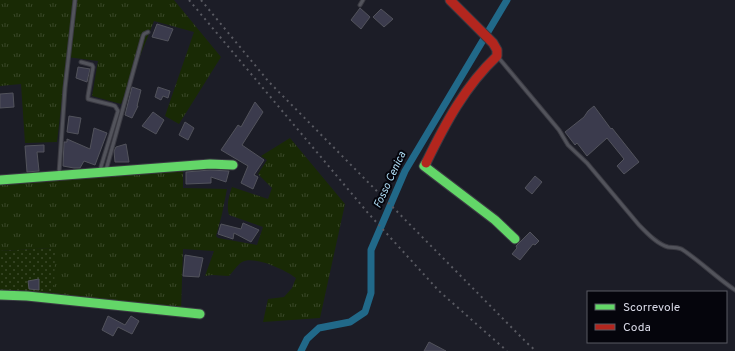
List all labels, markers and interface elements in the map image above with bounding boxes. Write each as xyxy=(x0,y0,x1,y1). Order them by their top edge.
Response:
water label: Fosso Cenica xyxy=(371,149,409,211)
legend xyxy=(587,291,727,343)
text: Scorrevole xyxy=(623,300,680,316)
text: Coda xyxy=(623,320,651,336)

